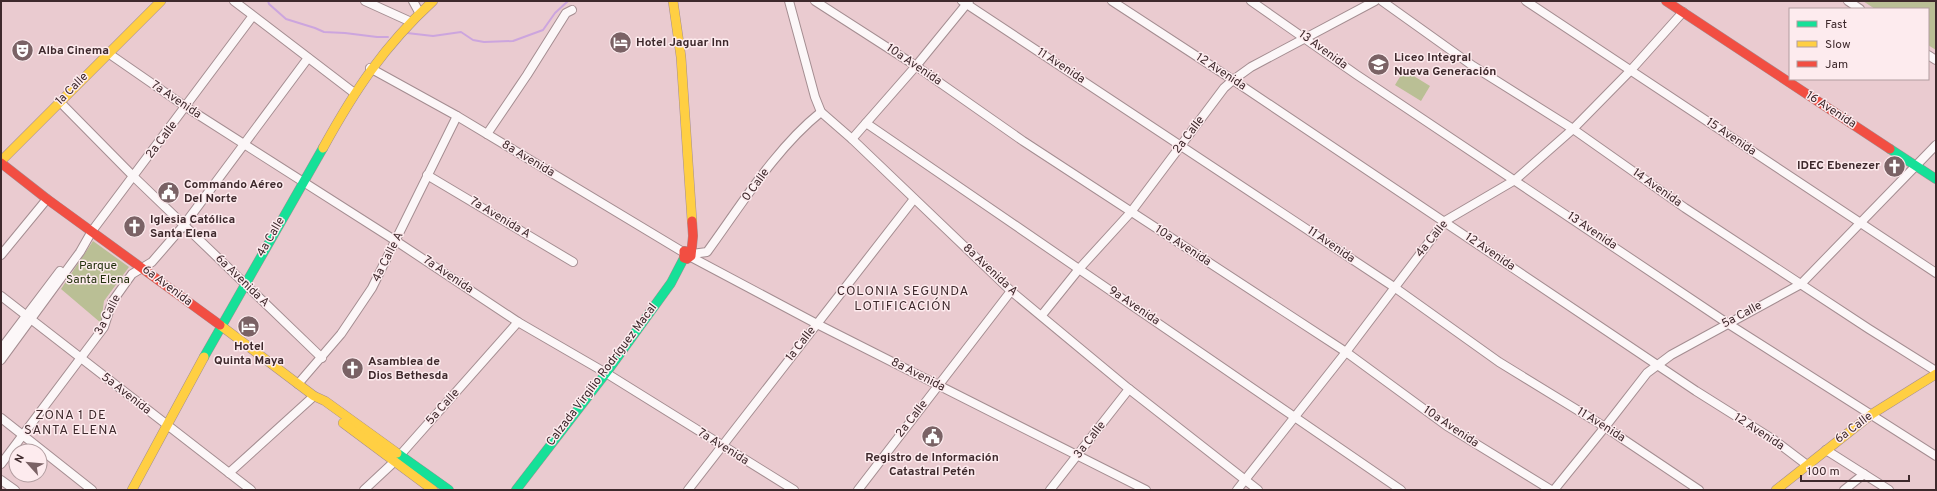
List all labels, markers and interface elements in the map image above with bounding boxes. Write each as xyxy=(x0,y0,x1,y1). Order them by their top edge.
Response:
legend xyxy=(1789,8,1929,80)
text: Fast xyxy=(1825,17,1847,33)
street label: 13 Avenida xyxy=(1295,27,1351,73)
hotel icon: Hotel Jaguar Inn xyxy=(608,30,634,56)
place label: Hotel Jaguar Inn xyxy=(636,35,729,51)
text: Slow xyxy=(1825,37,1851,53)
theatre icon: Alba Cinema xyxy=(10,38,36,64)
street label: 10a Avenida xyxy=(883,40,945,90)
place label: Alba Cinema xyxy=(38,43,109,59)
street label: 11 Avenida xyxy=(1034,44,1088,88)
street label: 12 Avenida xyxy=(1193,50,1249,94)
place label: Liceo Integral Nueva Generación xyxy=(1394,50,1496,80)
school or university icon: Liceo Integral Nueva Generación xyxy=(1366,52,1392,78)
text: Jam xyxy=(1825,57,1848,73)
street label: 1a Calle xyxy=(52,69,92,109)
street label: 7a Avenida xyxy=(148,77,204,123)
street label: 16 Avenida xyxy=(1803,88,1859,132)
street label: 2a Calle xyxy=(1170,113,1208,157)
street label: 15 Avenida xyxy=(1703,114,1759,160)
street label: 2a Calle xyxy=(143,118,181,162)
street label: 8a Avenida xyxy=(499,137,557,181)
church icon: IDEC Ebenezer xyxy=(1882,153,1908,179)
place label: IDEC Ebenezer xyxy=(1797,158,1880,174)
street label: 0 Calle xyxy=(739,165,773,205)
street label: 14 Avenida xyxy=(1629,165,1685,211)
place label: Commando Aéreo Del Norte xyxy=(184,177,283,207)
public building icon: Commando Aéreo Del Norte xyxy=(156,179,182,205)
street label: 7a Avenida A xyxy=(467,194,533,242)
street label: 13 Avenida xyxy=(1564,208,1620,254)
place label: Iglesia Católica Santa Elena xyxy=(150,212,235,242)
church icon: Iglesia Católica Santa Elena xyxy=(121,214,147,240)
street label: 4a Calle xyxy=(253,214,289,260)
street label: 4a Calle xyxy=(1412,217,1452,261)
street label: 10a Avenida xyxy=(1152,222,1214,270)
street label: 11 Avenida xyxy=(1304,223,1358,267)
street label: 4a Calle A xyxy=(369,229,407,285)
street label: 12 Avenida xyxy=(1462,229,1518,275)
street label: 8a Avenida A xyxy=(959,240,1021,300)
street label: 6a Avenida A xyxy=(211,251,273,311)
street label: 7a Avenida xyxy=(420,252,476,298)
park label: Parque Santa Elena xyxy=(66,258,130,288)
street label: 6a Avenida xyxy=(139,262,195,310)
street label: 9a Avenida xyxy=(1105,283,1163,329)
district label: COLONIA SEGUNDA LOTIFICACIÓN xyxy=(837,284,969,315)
street label: 3a Calle xyxy=(91,292,125,338)
street label: 5a Calle xyxy=(1719,298,1765,332)
street label: Calzada Virgilio Rodríguez Macal xyxy=(543,300,661,450)
hotel icon: Hotel Quinta Maya xyxy=(236,313,262,339)
street label: 1a Calle xyxy=(782,323,820,365)
place label: Hotel Quinta Maya xyxy=(214,339,284,369)
place label: Asamblea de Dios Bethesda xyxy=(368,354,448,384)
street label: 8a Avenida xyxy=(888,354,948,396)
church icon: Asamblea de Dios Bethesda xyxy=(339,356,365,382)
street label: 5a Avenida xyxy=(98,369,154,419)
street label: 5a Calle xyxy=(423,386,463,428)
street label: 2a Calle xyxy=(892,397,932,441)
street label: 10a Avenida xyxy=(1420,402,1482,452)
street label: 11 Avenida xyxy=(1574,404,1628,446)
district label: ZONA 1 DE SANTA ELENA xyxy=(24,408,118,439)
street label: 6a Calle xyxy=(1832,409,1876,447)
street label: 12 Avenida xyxy=(1731,410,1787,454)
street label: 3a Calle xyxy=(1070,418,1110,462)
public building icon: Registro de Información Catastral Petén xyxy=(919,424,945,450)
street label: 7a Avenida xyxy=(694,425,752,469)
north arrow xyxy=(8,443,48,483)
place label: Registro de Información Catastral Petén xyxy=(865,450,999,480)
text: N xyxy=(12,452,28,466)
scale bar xyxy=(1801,457,1909,483)
text: 100 m xyxy=(1807,464,1840,480)

